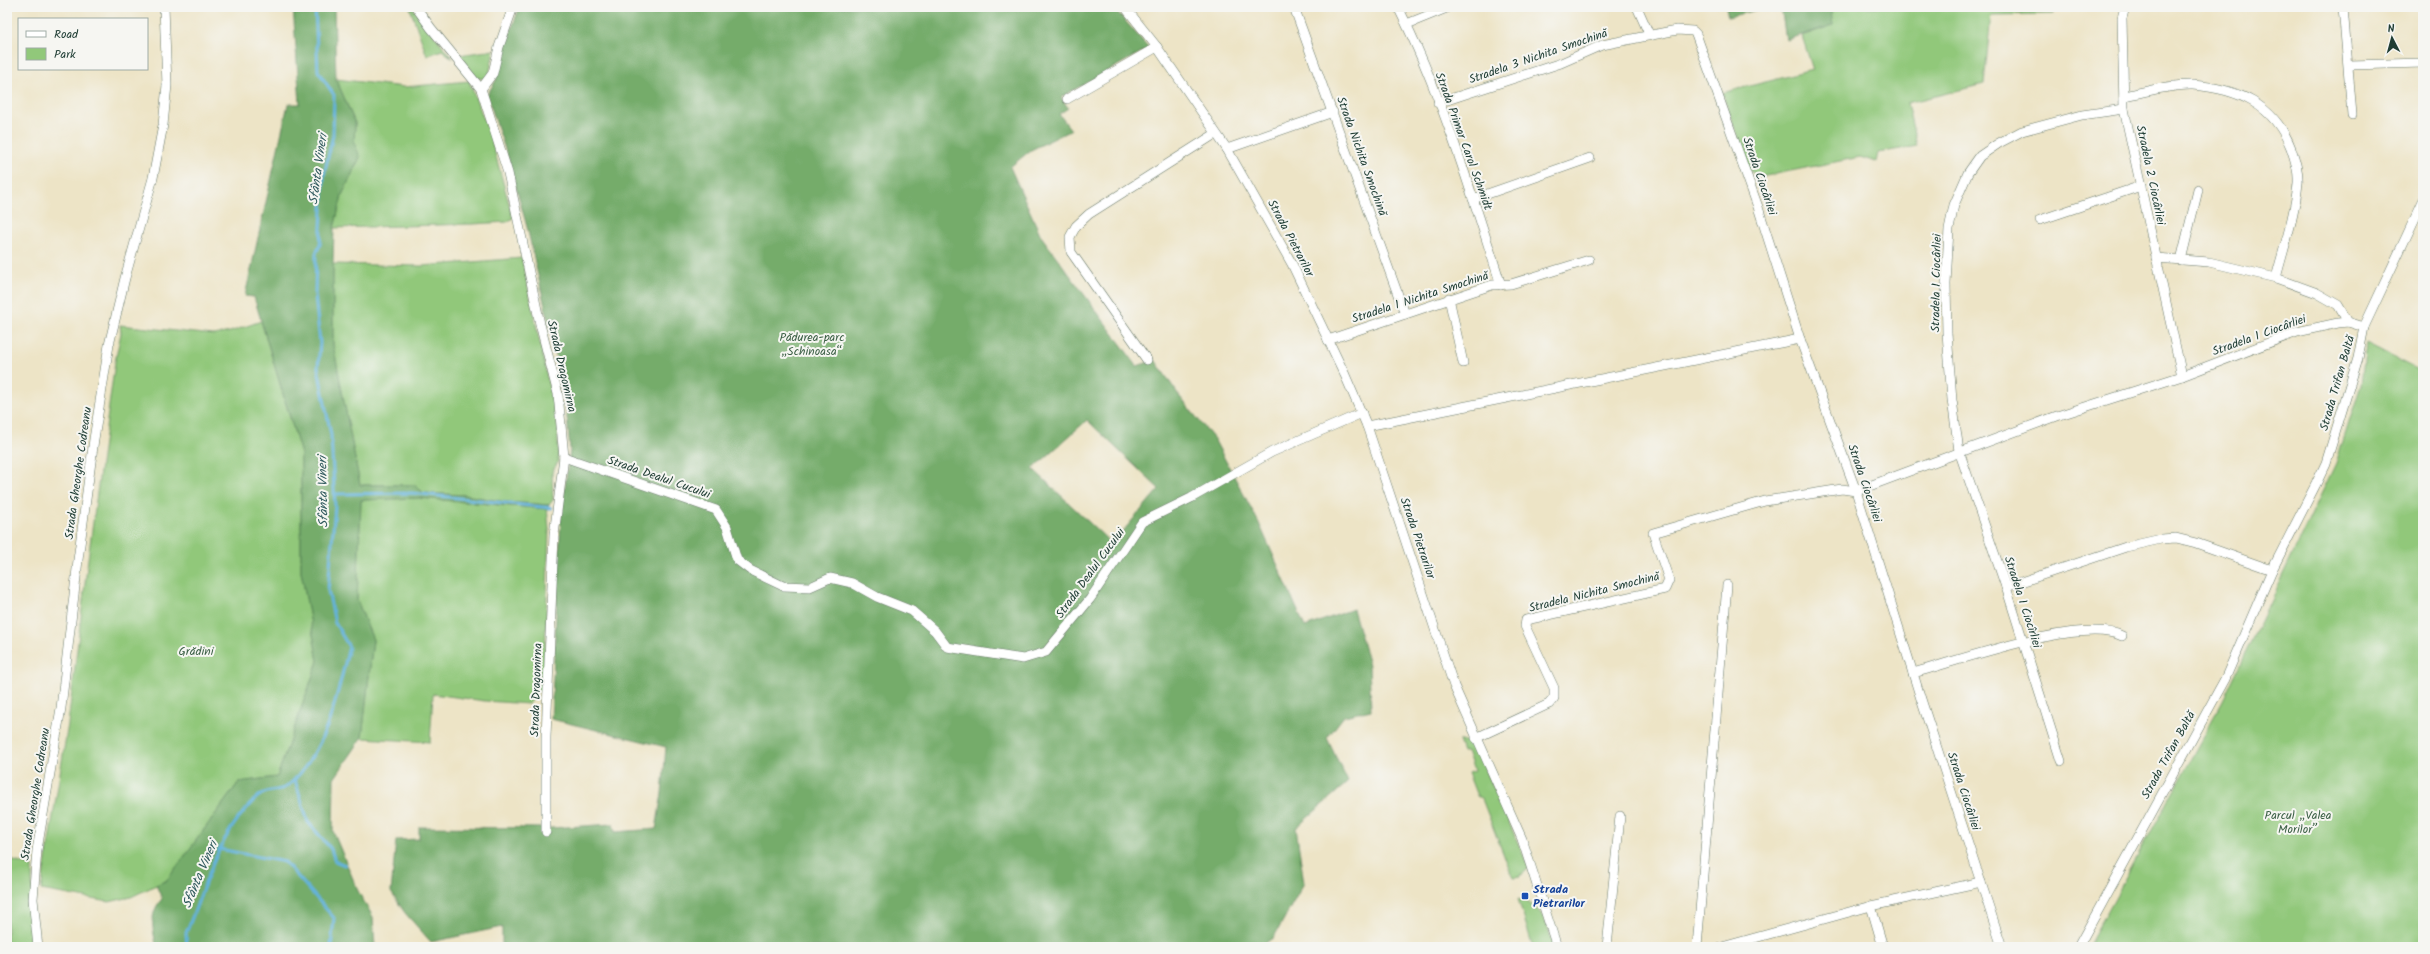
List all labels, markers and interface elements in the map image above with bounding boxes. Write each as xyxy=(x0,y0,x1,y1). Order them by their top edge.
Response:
legend xyxy=(18,18,148,70)
north arrow xyxy=(2372,18,2412,58)
text: N xyxy=(2387,20,2396,38)
street label: Stradela 3 Nichita Smochină xyxy=(1466,23,1611,89)
text: Road xyxy=(54,25,79,44)
text: Park xyxy=(54,45,76,64)
street label: Strada Primar Carol Schmidt xyxy=(1430,70,1497,213)
street label: Strada Nichita Smochină xyxy=(1331,94,1392,220)
street label: Stradela 2 Ciocârliei xyxy=(2131,123,2171,228)
water label: Sfânta Vineri xyxy=(303,130,334,206)
street label: Strada Ciocârliei xyxy=(1737,135,1782,219)
street label: Strada Pietrarilor xyxy=(1262,196,1319,281)
street label: Stradela 1 Ciocârliei xyxy=(1926,232,1947,332)
street label: Stradela 1 Nichita Smochină xyxy=(1349,266,1492,329)
street label: Stradela 1 Ciocârliei xyxy=(2210,309,2310,361)
street label: Strada Dragomirna xyxy=(542,318,581,414)
park label: Pădurea-parc „Schinoasa“ xyxy=(779,328,845,361)
street label: Strada Trifan Baltă xyxy=(2315,332,2361,433)
street label: Strada Gheorghe Codreanu xyxy=(60,405,97,541)
street label: Strada Ciocârliei xyxy=(1842,442,1887,526)
street label: Strada Dealul Cucului xyxy=(605,451,714,504)
water label: Sfânta Vineri xyxy=(312,453,335,528)
street label: Strada Pietrarilor xyxy=(1395,495,1441,583)
street label: Strada Dealul Cucului xyxy=(1051,523,1130,623)
street label: Stradela 1 Ciocîrliei xyxy=(1999,554,2047,652)
street label: Stradela Nichita Smochină xyxy=(1527,567,1663,618)
park label: Grădini xyxy=(178,642,215,661)
street label: Strada Dragomirna xyxy=(525,642,548,737)
street label: Strada Trifan Baltă xyxy=(2136,707,2201,803)
street label: Strada Gheorghe Codreanu xyxy=(16,726,55,862)
street label: Strada Ciocârliei xyxy=(1942,749,1986,834)
park label: Parcul „Valea Morilor” xyxy=(2265,806,2332,839)
water label: Sfânta Vineri xyxy=(177,835,225,912)
place label: Strada Pietrarilor xyxy=(1533,880,1586,913)
marker: Strada Pietrarilor xyxy=(1520,891,1530,901)

